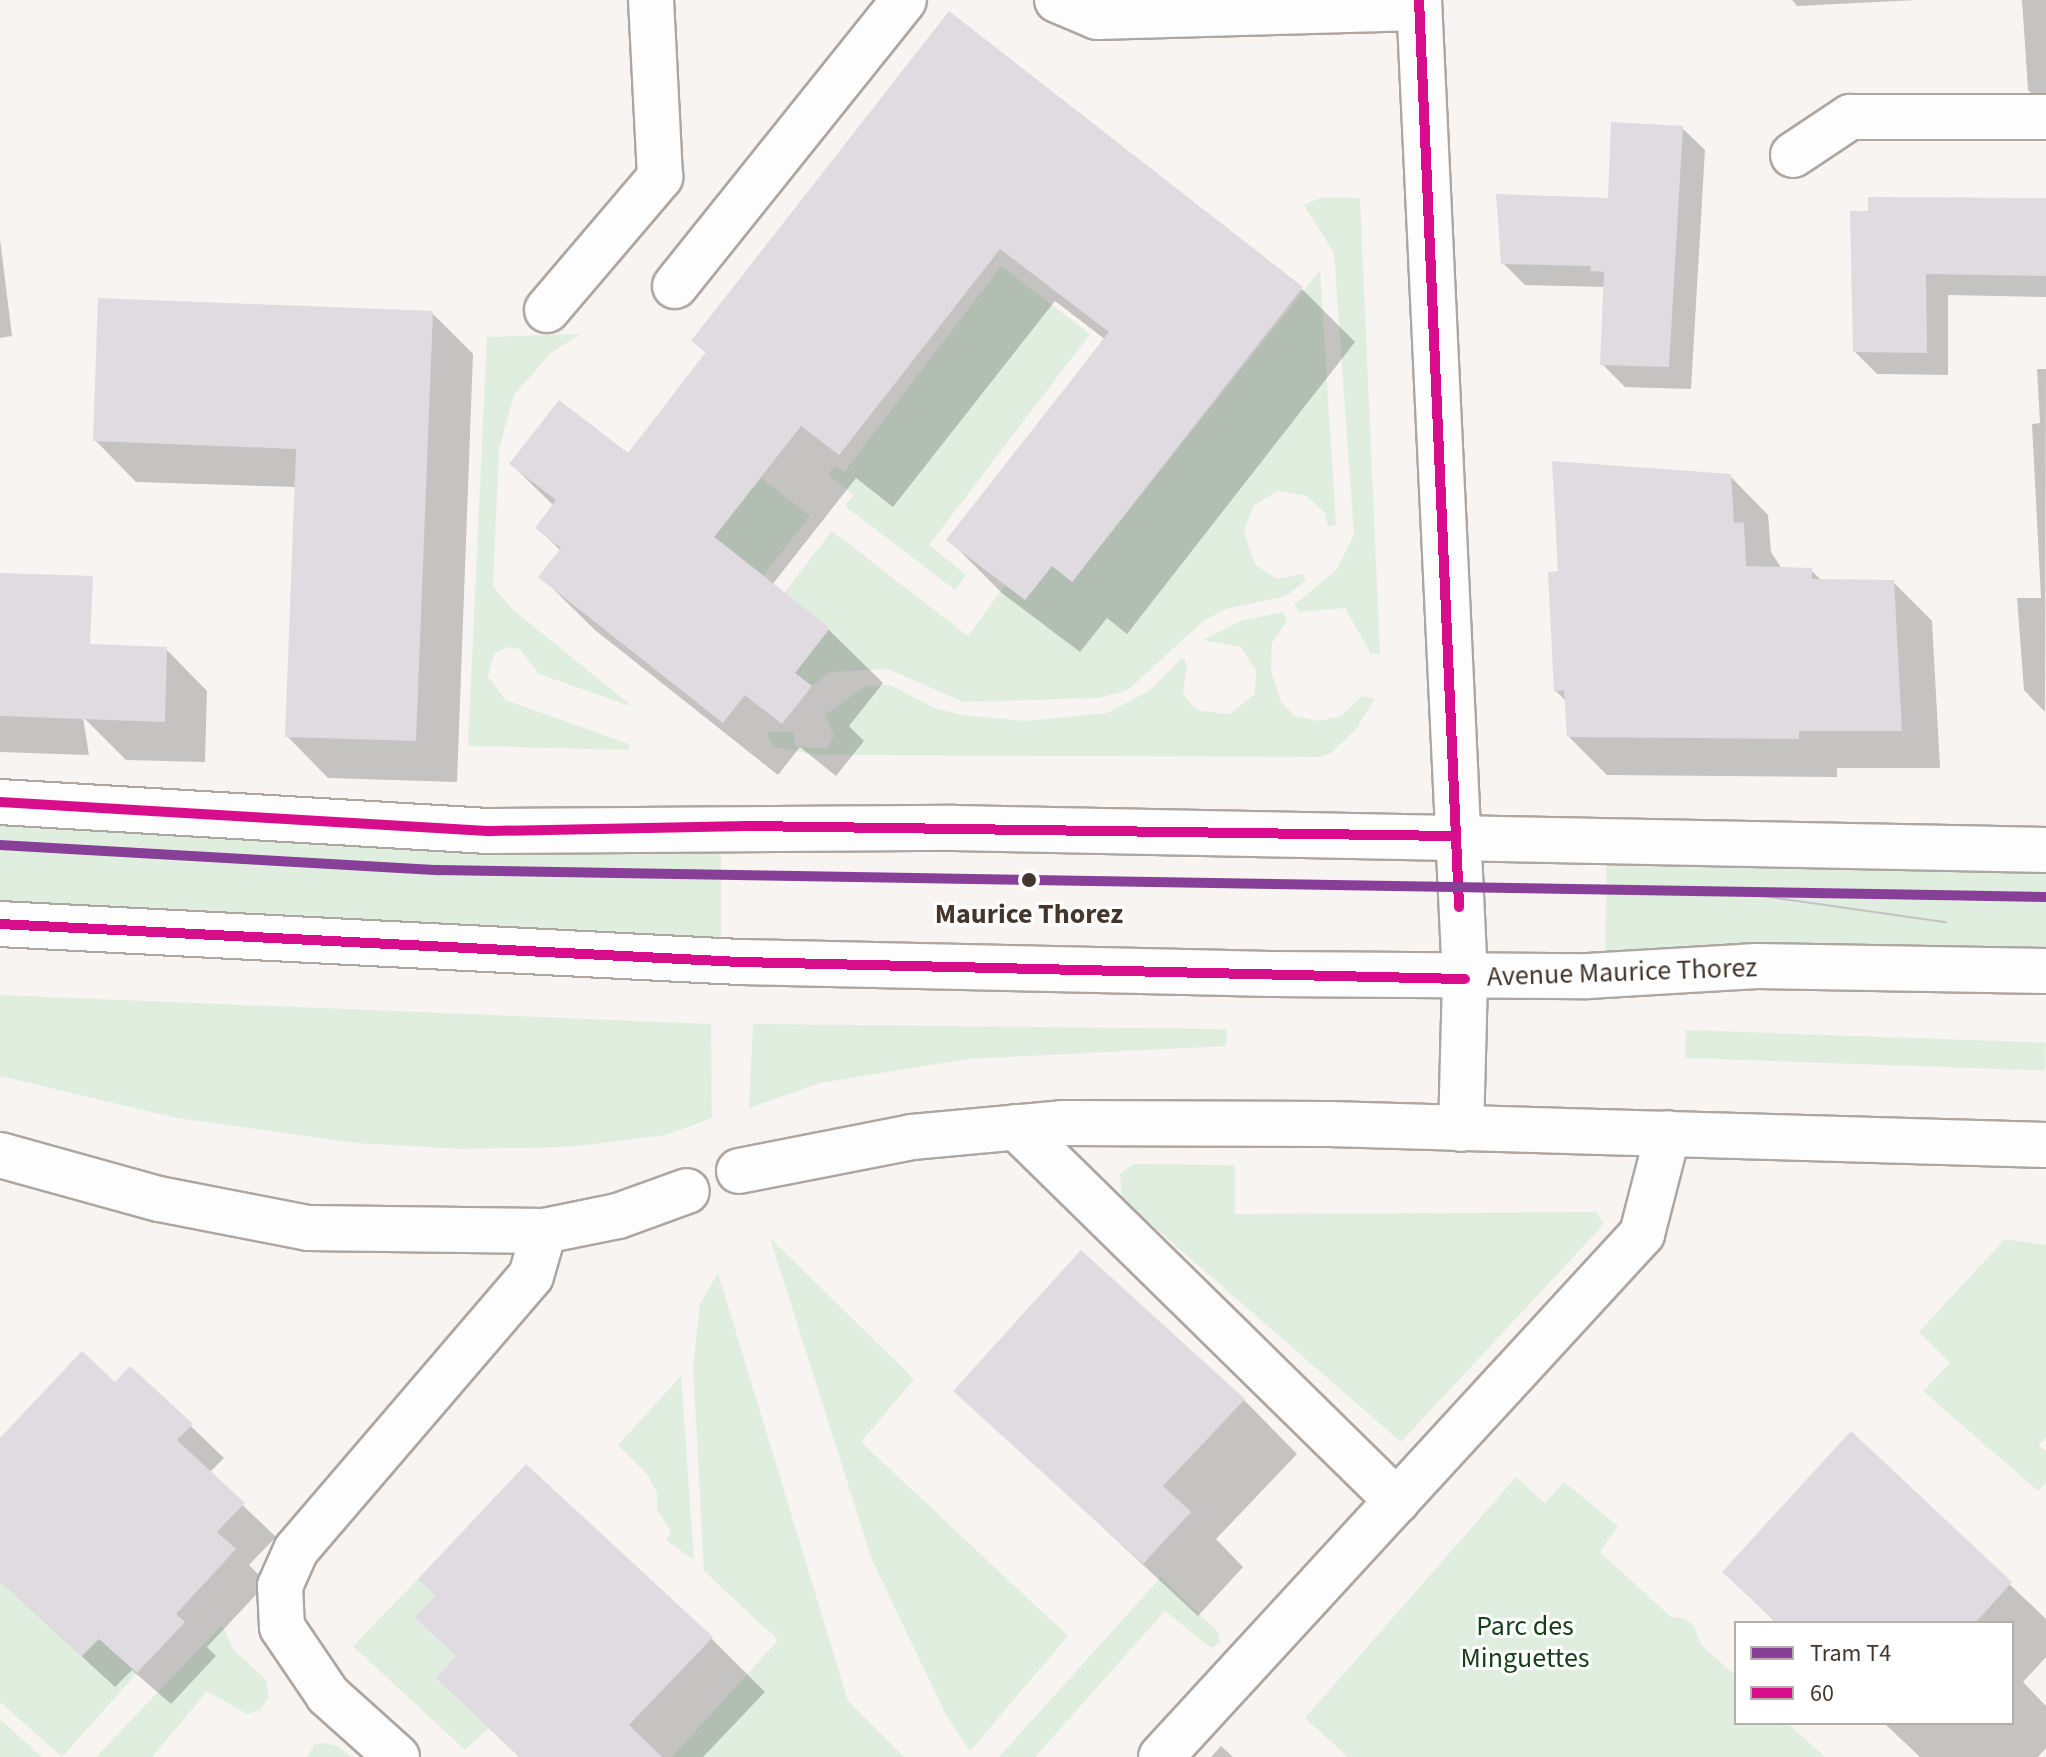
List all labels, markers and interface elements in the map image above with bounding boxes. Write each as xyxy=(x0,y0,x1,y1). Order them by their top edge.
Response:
marker: Maurice Thorez xyxy=(1016,867,1042,893)
place label: Maurice Thorez xyxy=(935,897,1123,931)
street label: Avenue Maurice Thorez xyxy=(1486,950,1758,994)
park label: Parc des Minguettes xyxy=(1460,1609,1590,1675)
legend xyxy=(1734,1621,2014,1725)
text: Tram T4 xyxy=(1810,1636,1891,1671)
text: 60 xyxy=(1810,1676,1834,1711)

